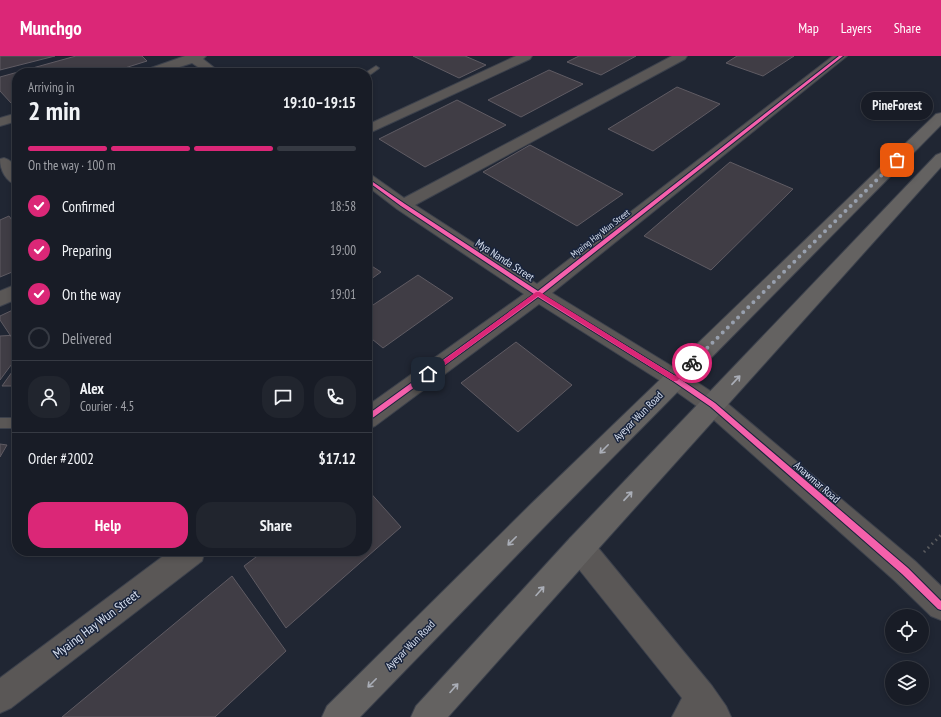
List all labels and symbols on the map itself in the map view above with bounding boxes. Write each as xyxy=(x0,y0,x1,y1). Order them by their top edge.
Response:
callout: PineForest xyxy=(861,92,933,120)
pin xyxy=(880,143,914,177)
street label: Myaing Hay Wun Street xyxy=(568,206,632,259)
street label: Mya Nanda Street xyxy=(473,236,537,284)
courier xyxy=(672,343,712,383)
pin xyxy=(411,357,445,391)
one-way arrow xyxy=(731,375,741,385)
street label: Ayeyar Wun Road xyxy=(610,388,666,444)
one-way arrow xyxy=(599,444,609,454)
street label: Anawmar Road xyxy=(791,458,843,506)
one-way arrow xyxy=(624,490,633,501)
one-way arrow xyxy=(507,536,517,546)
street label: Myaing Hay Wun Street xyxy=(49,586,143,662)
one-way arrow xyxy=(536,586,545,597)
street label: Ayeyar Wun Road xyxy=(382,617,438,673)
one-way arrow xyxy=(367,678,377,688)
one-way arrow xyxy=(449,683,458,693)

